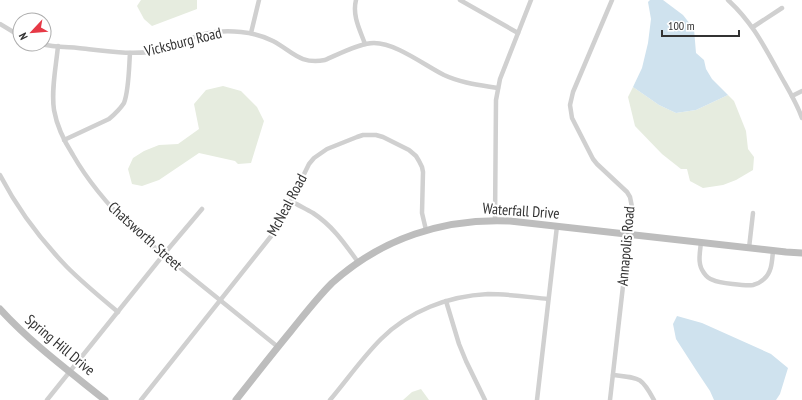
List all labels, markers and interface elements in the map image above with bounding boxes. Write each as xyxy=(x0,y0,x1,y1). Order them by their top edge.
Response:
north arrow xyxy=(12,12,52,52)
scale bar xyxy=(662,12,739,38)
text: 100 m xyxy=(668,18,695,33)
street label: Vicksburg Road xyxy=(141,23,223,61)
text: N xyxy=(15,31,31,42)
street label: McNeal Road xyxy=(262,171,311,239)
street label: Chatsworth Street xyxy=(104,197,186,274)
street label: Waterfall Drive xyxy=(482,198,560,223)
street label: Annapolis Road xyxy=(613,205,638,287)
street label: Spring Hill Drive xyxy=(22,310,99,379)

